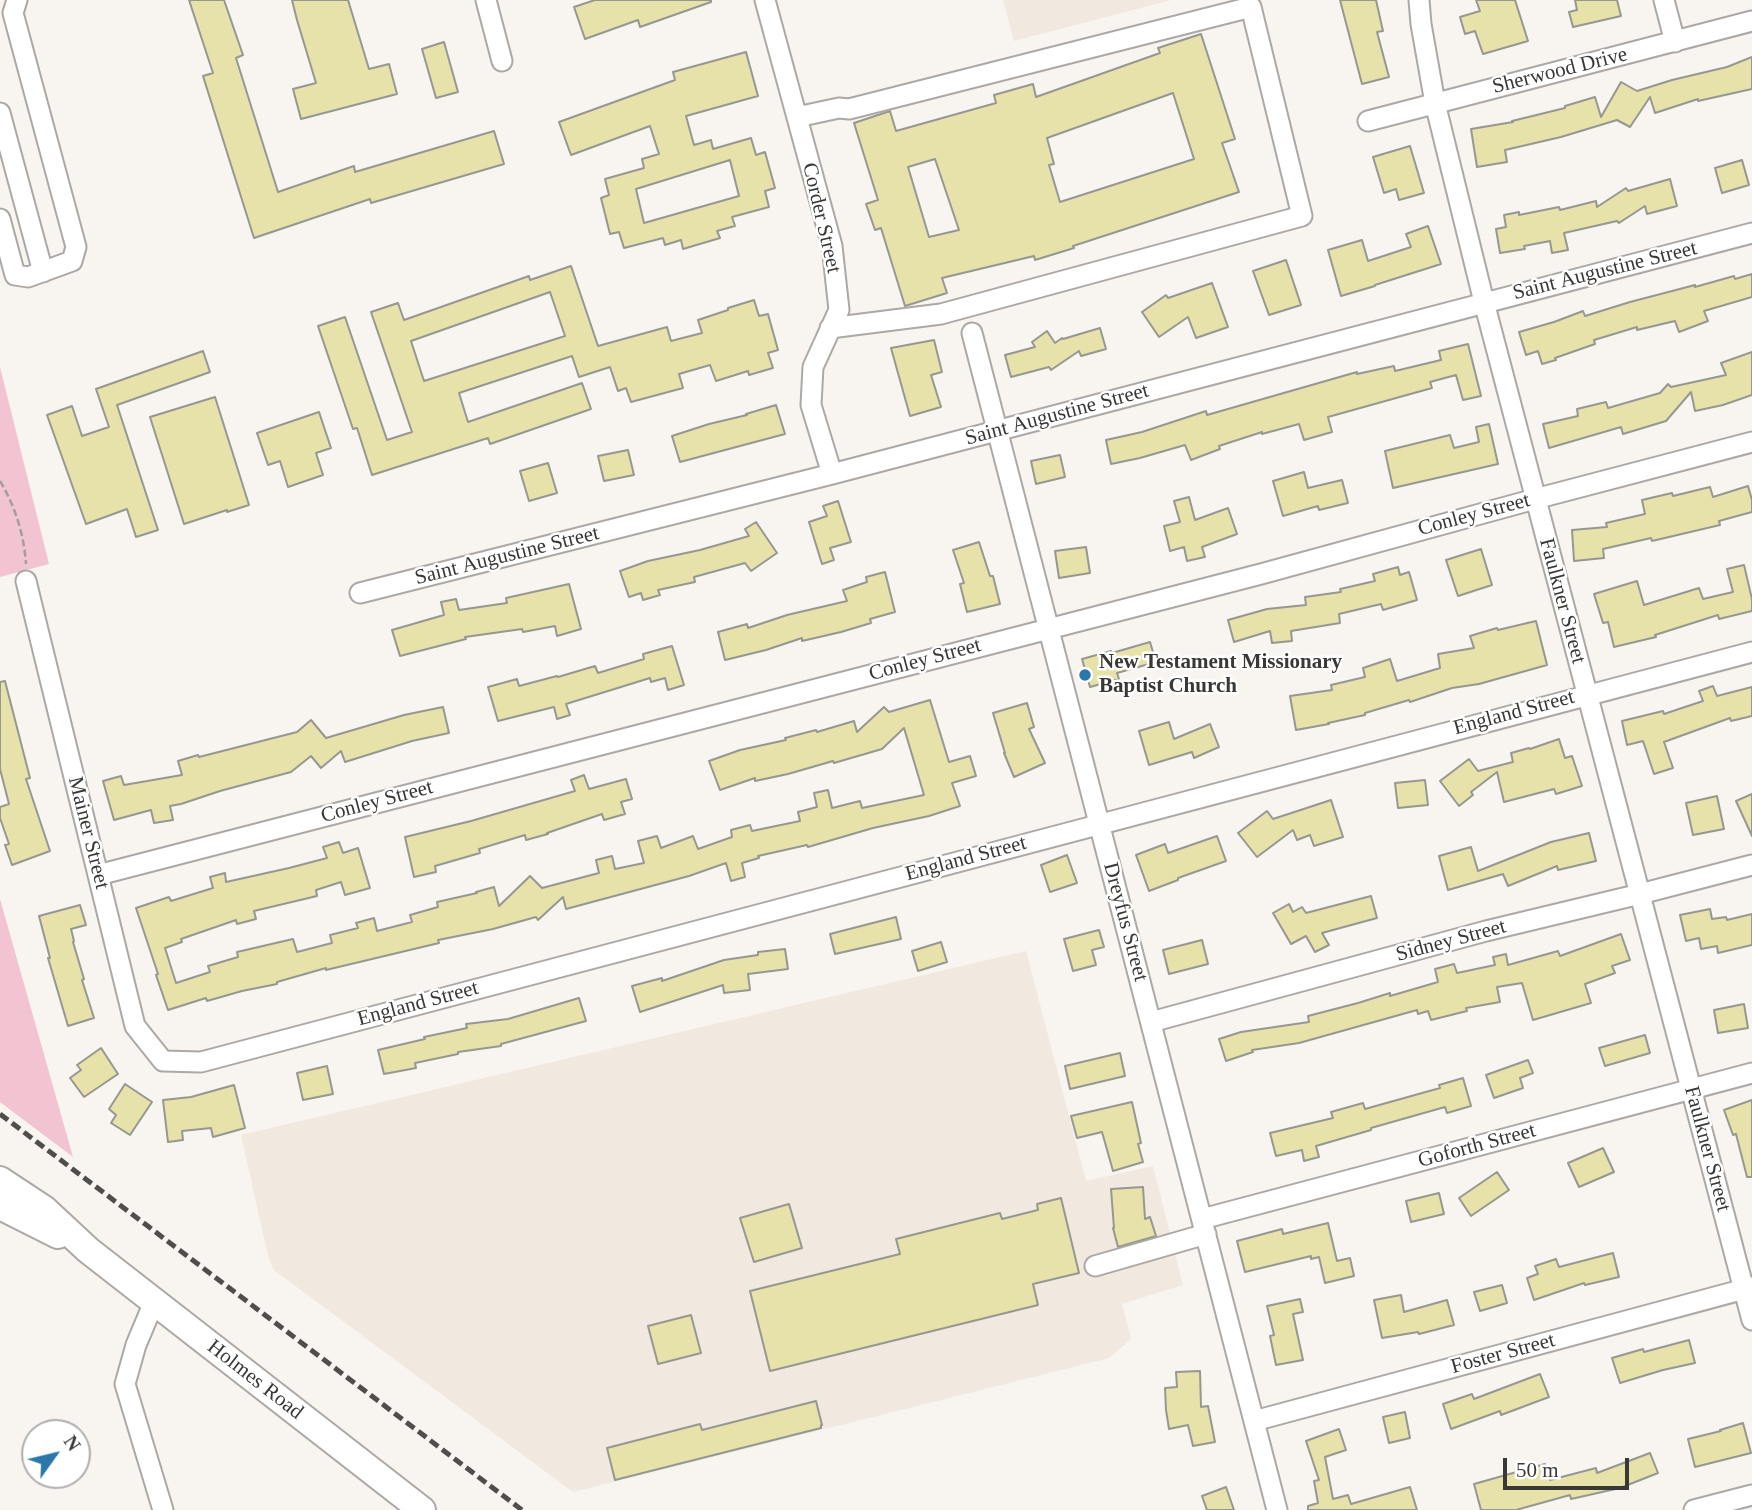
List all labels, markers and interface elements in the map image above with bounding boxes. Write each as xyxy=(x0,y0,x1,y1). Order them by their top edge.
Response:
street label: Sherwood Drive xyxy=(1490,42,1630,100)
street label: Corder Street xyxy=(796,160,846,276)
street label: Saint Augustine Street xyxy=(1510,236,1700,306)
street label: Saint Augustine Street xyxy=(962,378,1152,452)
street label: Conley Street xyxy=(1415,488,1533,542)
street label: Saint Augustine Street xyxy=(412,521,602,591)
street label: Faulkner Street xyxy=(1533,535,1591,667)
street label: Conley Street xyxy=(866,633,984,687)
place label: New Testament Missionary Baptist Church xyxy=(1099,650,1342,700)
marker: New Testament Missionary Baptist Church xyxy=(1077,667,1093,683)
street label: England Street xyxy=(1451,685,1577,741)
street label: Mainer Street xyxy=(62,774,114,892)
street label: Conley Street xyxy=(318,775,436,829)
street label: England Street xyxy=(903,831,1029,887)
street label: Dreyfus Street xyxy=(1097,860,1153,984)
street label: Sidney Street xyxy=(1393,914,1509,968)
street label: England Street xyxy=(355,976,481,1032)
street label: Faulkner Street xyxy=(1678,1083,1736,1215)
street label: Goforth Street xyxy=(1415,1118,1539,1174)
street label: Foster Street xyxy=(1448,1328,1558,1380)
street label: Holmes Road xyxy=(202,1335,308,1425)
north arrow xyxy=(21,1419,91,1489)
text: N xyxy=(60,1432,85,1455)
scale bar xyxy=(1507,1444,1633,1488)
text: 50 m xyxy=(1516,1458,1559,1482)

